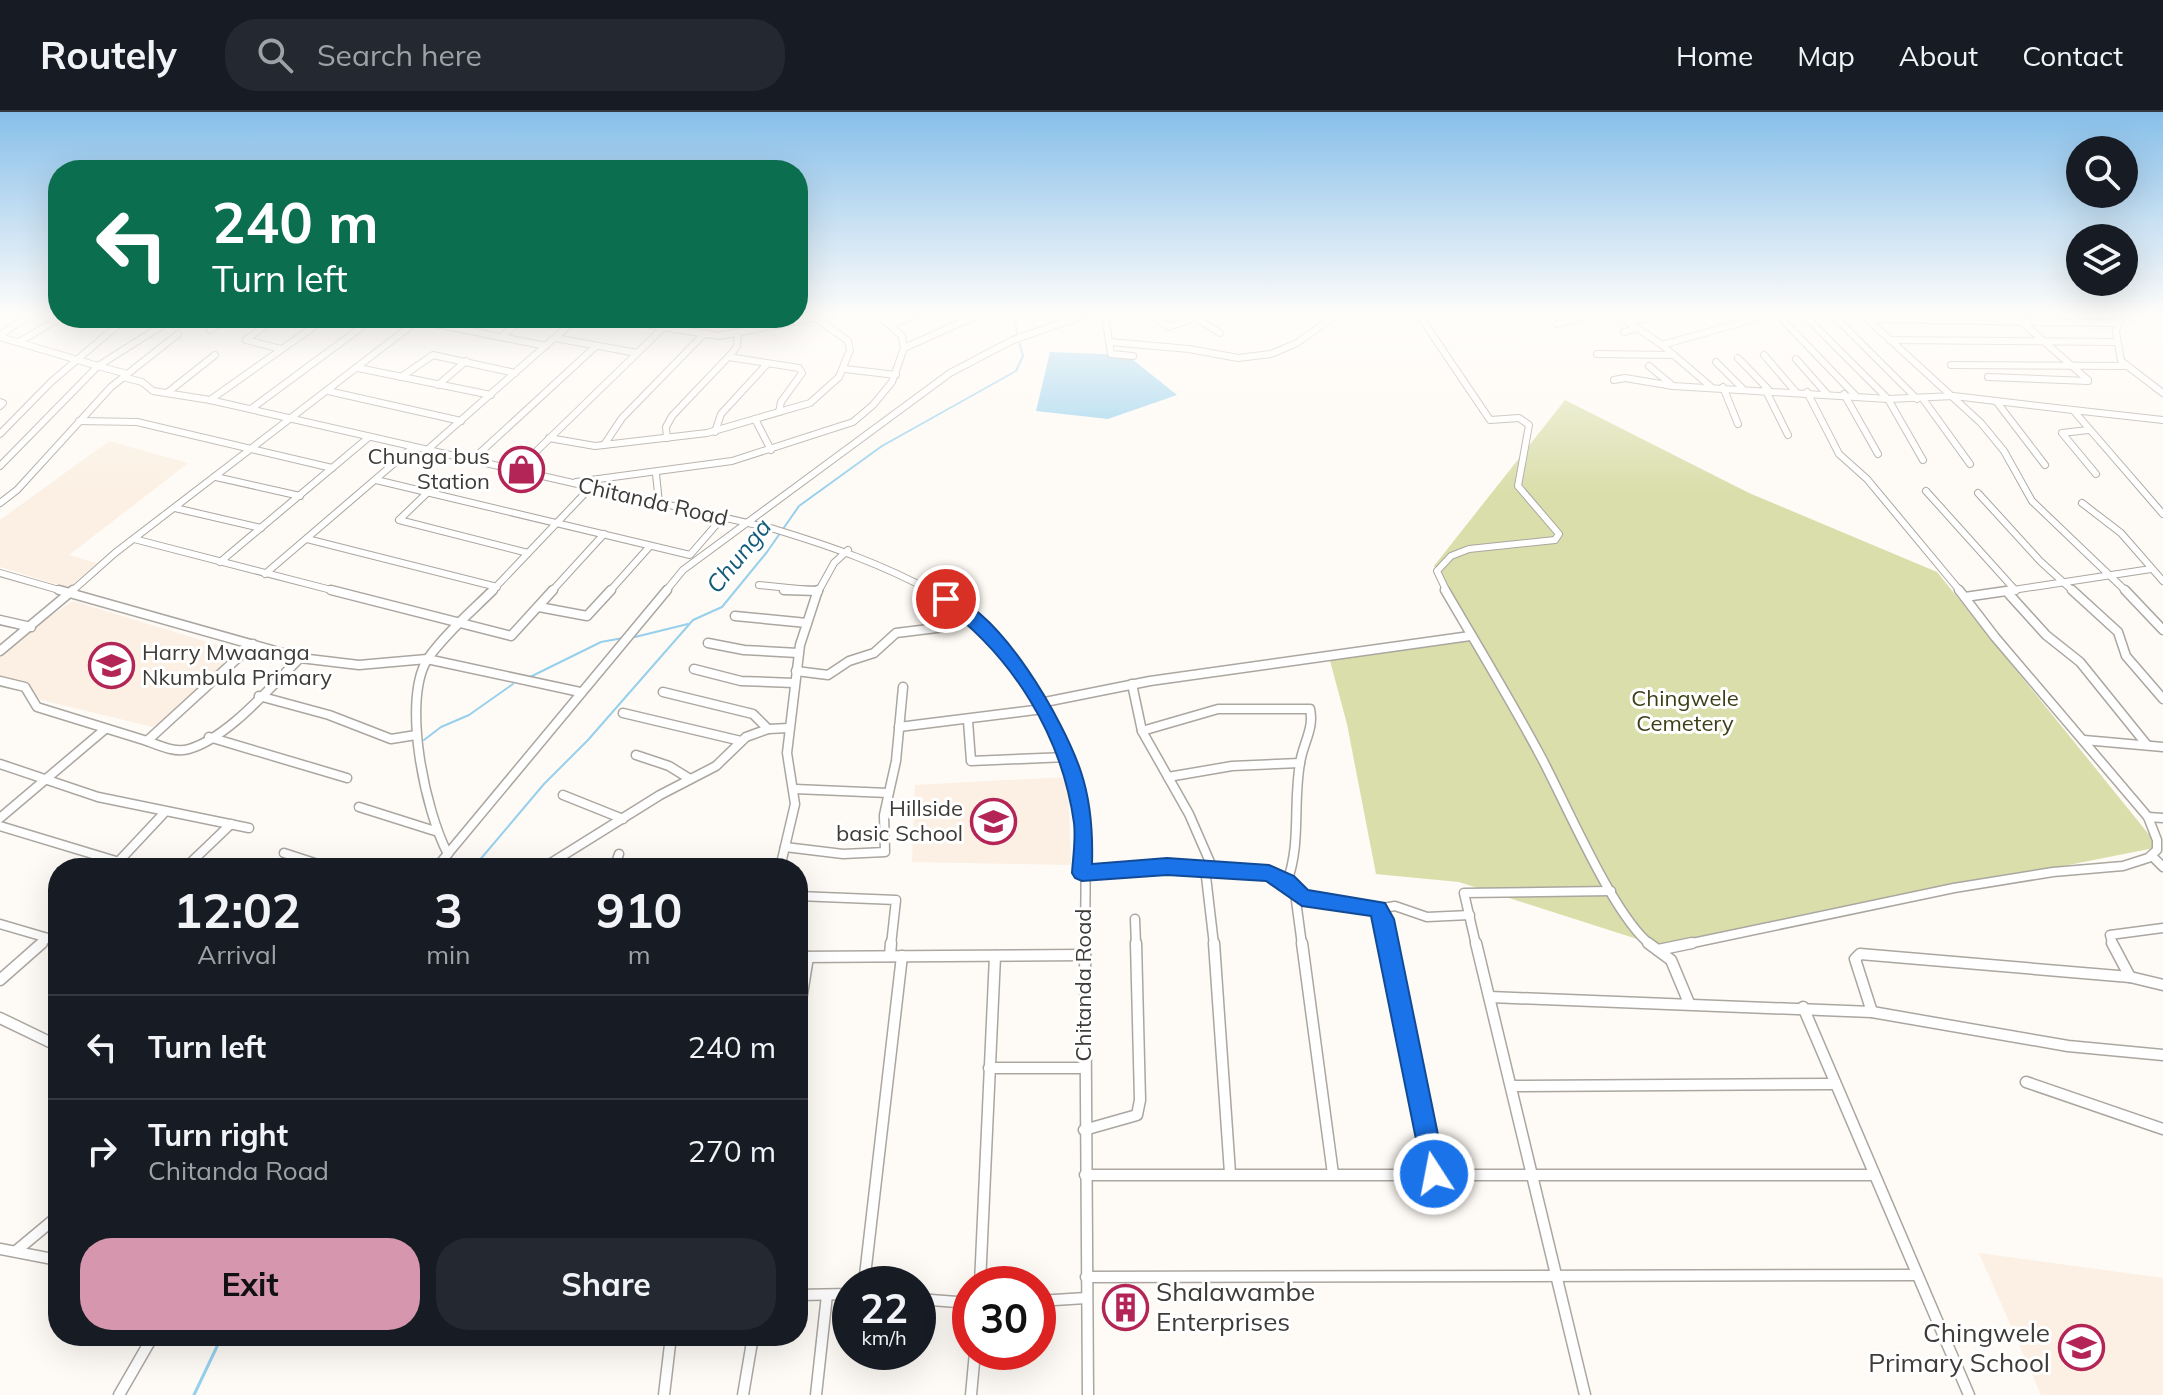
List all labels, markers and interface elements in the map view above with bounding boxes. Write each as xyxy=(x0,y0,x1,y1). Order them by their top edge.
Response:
search box xyxy=(225,19,785,91)
text: Routely xyxy=(40,31,177,79)
icon: search xyxy=(253,33,297,77)
text: Search here xyxy=(317,36,482,74)
text: Home xyxy=(1676,38,1753,73)
text: Map xyxy=(1797,38,1855,73)
text: About xyxy=(1899,38,1978,73)
text: Contact xyxy=(2022,38,2123,73)
map controls xyxy=(2066,136,2138,296)
button: search xyxy=(2066,136,2138,208)
text: 240 m xyxy=(212,187,379,257)
icon: left xyxy=(80,192,184,296)
button: layers xyxy=(2066,224,2138,296)
text: Turn left xyxy=(212,256,348,301)
place label: Chunga bus Station xyxy=(367,442,490,495)
shop icon: Chunga bus Station xyxy=(497,445,545,493)
street label: Chitanda Road xyxy=(575,470,731,532)
water label: Chunga xyxy=(699,512,777,599)
pin xyxy=(912,565,980,633)
icon: arrive xyxy=(924,577,968,621)
place label: Harry Mwaanga Nkumbula Primary xyxy=(142,638,332,691)
school or university icon: Harry Mwaanga Nkumbula Primary xyxy=(87,641,135,689)
park label: Chingwele Cemetery xyxy=(1631,684,1739,737)
place label: Hillside basic School xyxy=(836,794,963,847)
school or university icon: Hillside basic School xyxy=(970,797,1018,845)
text: 12:02 xyxy=(174,880,301,940)
text: 3 xyxy=(434,880,463,940)
text: 910 xyxy=(596,880,682,940)
street label: Chitanda Road xyxy=(1069,908,1097,1062)
text: Arrival xyxy=(197,938,277,971)
text: min xyxy=(426,938,470,971)
text: m xyxy=(628,938,651,971)
icon: left xyxy=(80,1025,124,1069)
text: Turn left xyxy=(148,1028,266,1066)
text: 240 m xyxy=(688,1028,776,1066)
text: Turn right xyxy=(148,1116,288,1154)
icon: right xyxy=(80,1129,124,1173)
text: 270 m xyxy=(688,1132,776,1170)
position arrow xyxy=(1392,1132,1476,1216)
text: Chitanda Road xyxy=(148,1154,329,1187)
button: Exit xyxy=(80,1238,420,1330)
button: Share xyxy=(436,1238,776,1330)
speed limit sign: 30 xyxy=(952,1266,1056,1370)
place label: Shalawambe Enterprises xyxy=(1156,1275,1315,1338)
text: 22 xyxy=(860,1283,908,1333)
building icon: Shalawambe Enterprises xyxy=(1101,1283,1149,1331)
place label: Chingwele Primary School xyxy=(1868,1316,2050,1379)
school or university icon: Chingwele Primary School xyxy=(2057,1324,2105,1372)
text: km/h xyxy=(861,1325,907,1350)

